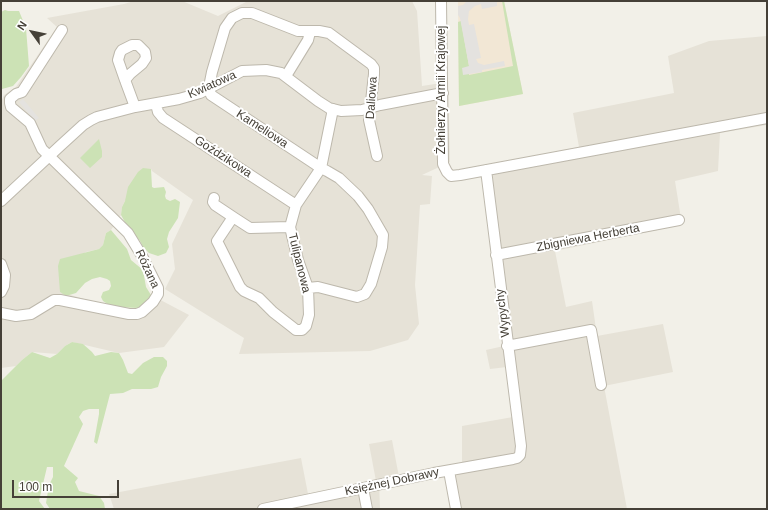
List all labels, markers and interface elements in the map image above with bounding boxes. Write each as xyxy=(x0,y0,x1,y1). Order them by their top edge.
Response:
north arrow xyxy=(12,12,52,52)
text: N xyxy=(15,19,29,32)
street label: Żołnierzy Armii Krajowej xyxy=(435,26,449,154)
street label: Kwiatowa xyxy=(186,68,238,102)
street label: Daliowa xyxy=(363,76,381,120)
street label: Kameliowa xyxy=(233,107,291,151)
street label: Goździkowa xyxy=(192,133,254,181)
street label: Zbigniewa Herberta xyxy=(535,221,641,255)
street label: Tulipanowa xyxy=(285,232,313,294)
street label: Różana xyxy=(132,247,162,291)
street label: Wypychy xyxy=(493,288,513,338)
street label: Księżnej Dobrawy xyxy=(344,465,440,499)
scale bar xyxy=(14,472,121,498)
text: 100 m xyxy=(19,480,52,494)

